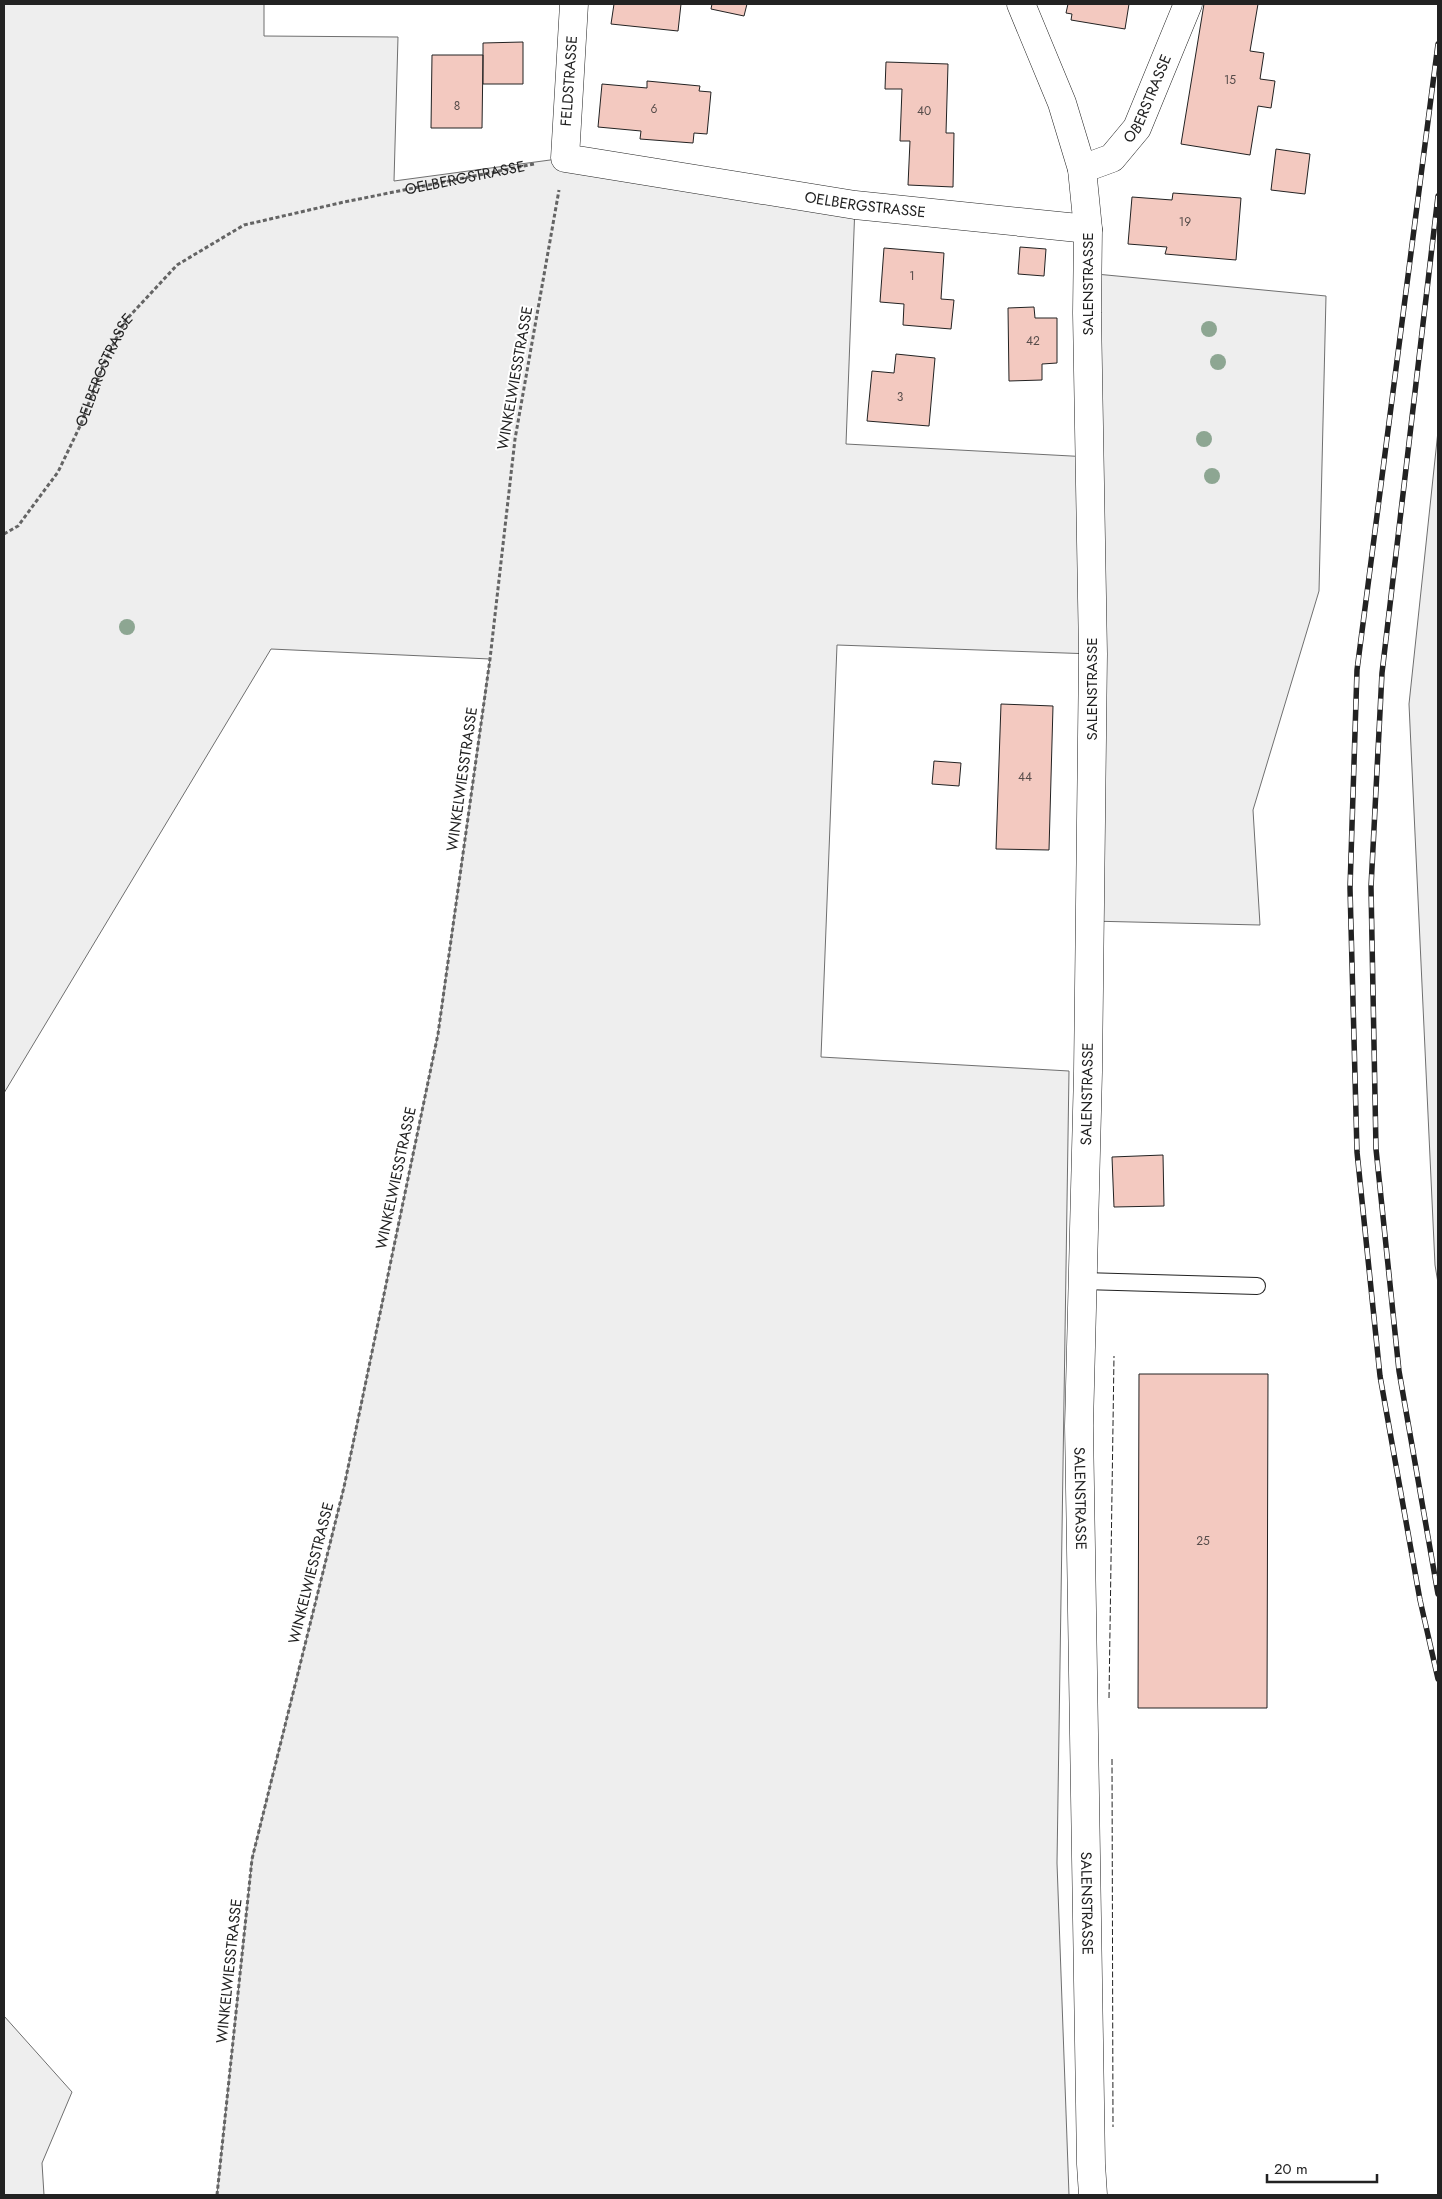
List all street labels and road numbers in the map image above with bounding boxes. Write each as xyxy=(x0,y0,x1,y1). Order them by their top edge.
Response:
street label: FELDSTRASSE xyxy=(555,35,583,127)
street label: OBERSTRASSE xyxy=(1118,51,1177,148)
street label: OELBERGSTRASSE xyxy=(403,155,527,201)
street label: OELBERGSTRASSE xyxy=(803,186,927,223)
street label: SALENSTRASSE xyxy=(1077,233,1099,335)
street label: WINKELWIESSTRASSE xyxy=(492,305,538,451)
street label: OELBERGSTRASSE xyxy=(70,308,138,430)
street label: SALENSTRASSE xyxy=(1081,638,1103,740)
street label: WINKELWIESSTRASSE xyxy=(441,706,483,852)
street label: SALENSTRASSE xyxy=(1075,1042,1099,1146)
street label: WINKELWIESSTRASSE xyxy=(370,1105,422,1251)
street label: SALENSTRASSE xyxy=(1068,1447,1092,1550)
street label: WINKELWIESSTRASSE xyxy=(283,1500,339,1646)
street label: SALENSTRASSE xyxy=(1075,1852,1099,1955)
street label: WINKELWIESSTRASSE xyxy=(210,1898,248,2044)

